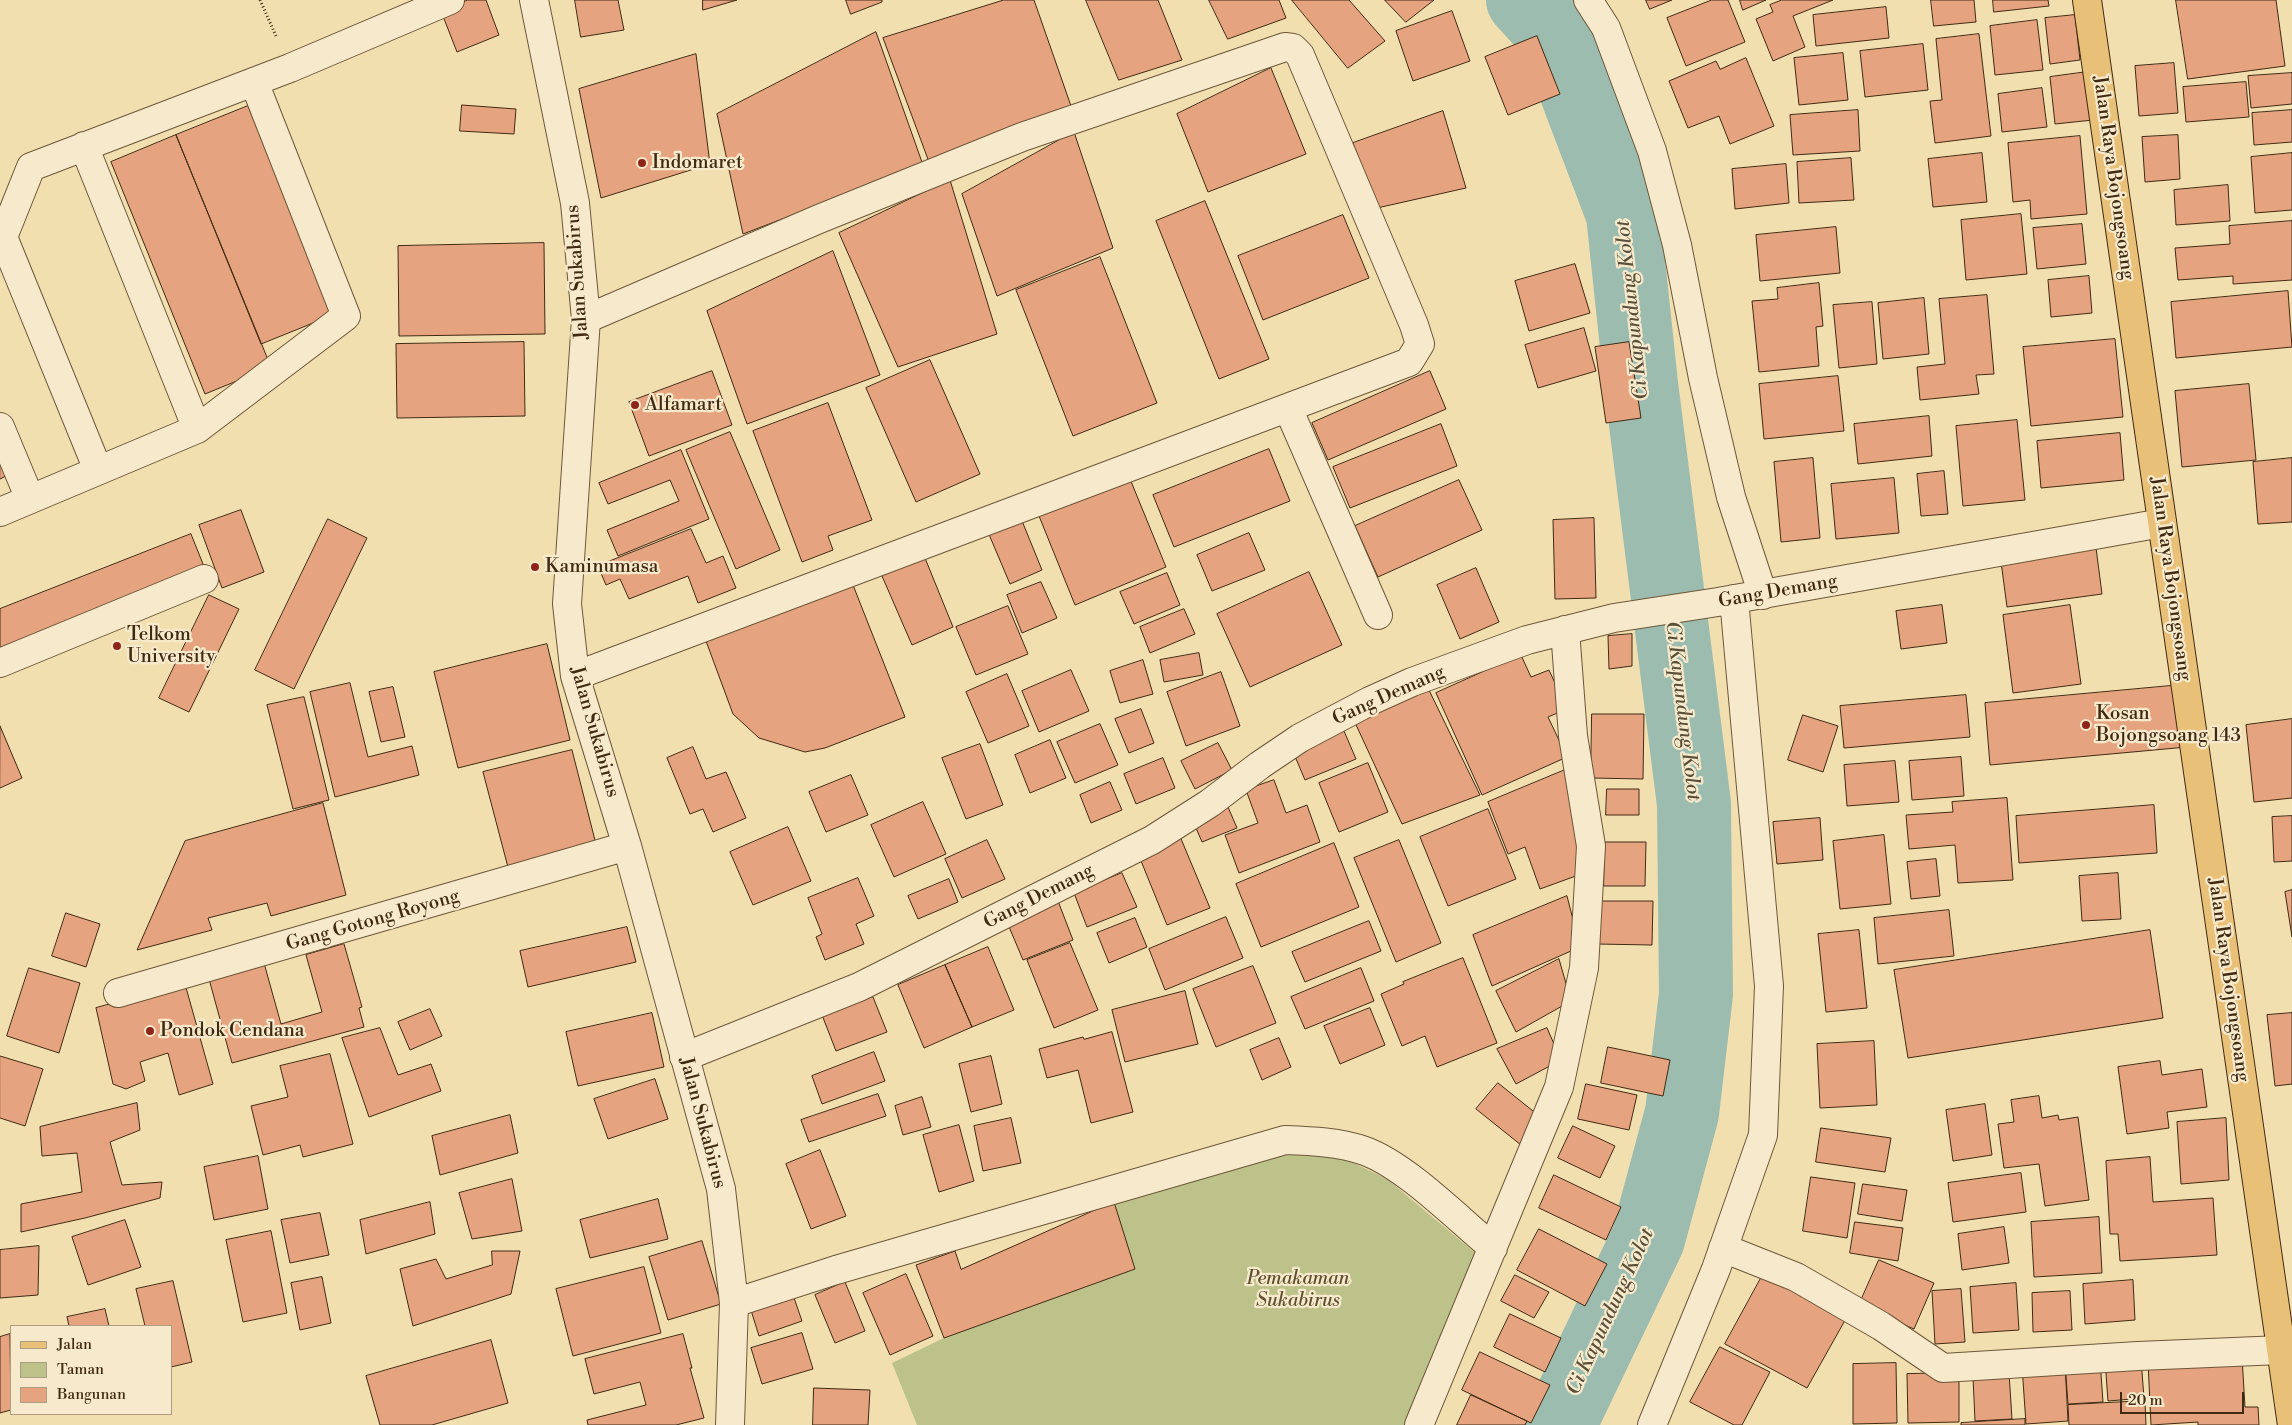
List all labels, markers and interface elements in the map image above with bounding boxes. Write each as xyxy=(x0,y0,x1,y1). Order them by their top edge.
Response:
street label: Jalan Raya Bojongsoang xyxy=(2087,75,2139,281)
place label: Indomaret xyxy=(652,152,743,174)
marker: Indomaret xyxy=(636,157,648,169)
street label: Jalan Sukabirus xyxy=(562,204,594,340)
water label: Ci Kapundung Kolot xyxy=(1612,219,1654,401)
place label: Alfamart xyxy=(645,394,722,416)
marker: Alfamart xyxy=(629,399,641,411)
street label: Jalan Raya Bojongsoang xyxy=(2144,476,2196,682)
place label: Kaminumasa xyxy=(545,556,658,578)
marker: Kaminumasa xyxy=(529,561,541,573)
street label: Gang Demang xyxy=(1717,570,1839,614)
water label: Ci Kapundung Kolot xyxy=(1659,620,1705,802)
place label: Telkom University xyxy=(127,624,215,668)
marker: Telkom University xyxy=(111,640,123,652)
street label: Gang Demang xyxy=(1329,661,1449,731)
street label: Jalan Sukabirus xyxy=(564,664,624,800)
place label: Kosan Bojongsoang 143 xyxy=(2096,703,2241,747)
marker: Kosan Bojongsoang 143 xyxy=(2080,719,2092,731)
street label: Gang Demang xyxy=(980,859,1098,935)
street label: Jalan Raya Bojongsoang xyxy=(2202,877,2254,1083)
street label: Gang Gotong Royong xyxy=(284,885,462,957)
place label: Pondok Cendana xyxy=(160,1020,304,1042)
marker: Pondok Cendana xyxy=(144,1025,156,1037)
street label: Jalan Sukabirus xyxy=(674,1055,730,1191)
water label: Ci Kapundung Kolot xyxy=(1562,1225,1660,1399)
park label: Pemakaman Sukabirus xyxy=(1247,1268,1349,1312)
legend xyxy=(10,1325,172,1415)
text: Jalan xyxy=(57,1335,92,1354)
text: Taman xyxy=(57,1360,104,1379)
scale bar xyxy=(2122,1382,2246,1414)
text: Bangunan xyxy=(57,1385,126,1404)
text: 20 m xyxy=(2128,1391,2163,1410)

